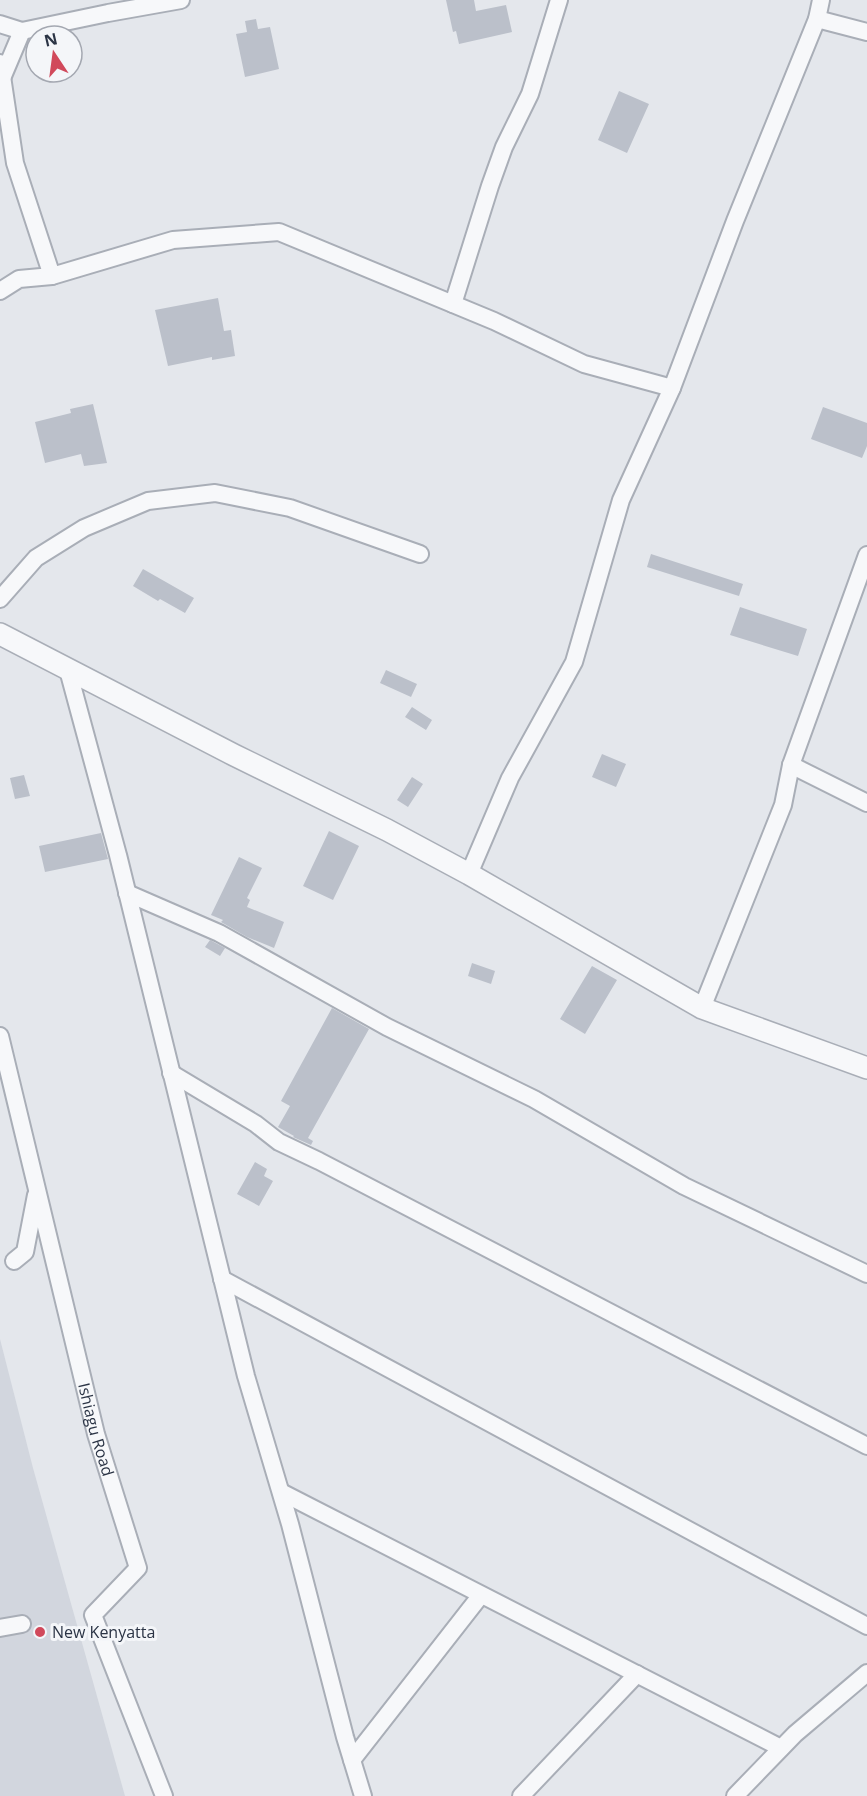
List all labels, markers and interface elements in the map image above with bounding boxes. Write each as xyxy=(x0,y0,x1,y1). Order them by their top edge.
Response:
north arrow xyxy=(24,24,84,84)
text: N xyxy=(42,27,59,52)
street label: Ishiagu Road xyxy=(73,1381,119,1479)
place label: New Kenyatta xyxy=(52,1621,155,1643)
marker: New Kenyatta xyxy=(33,1625,47,1639)

